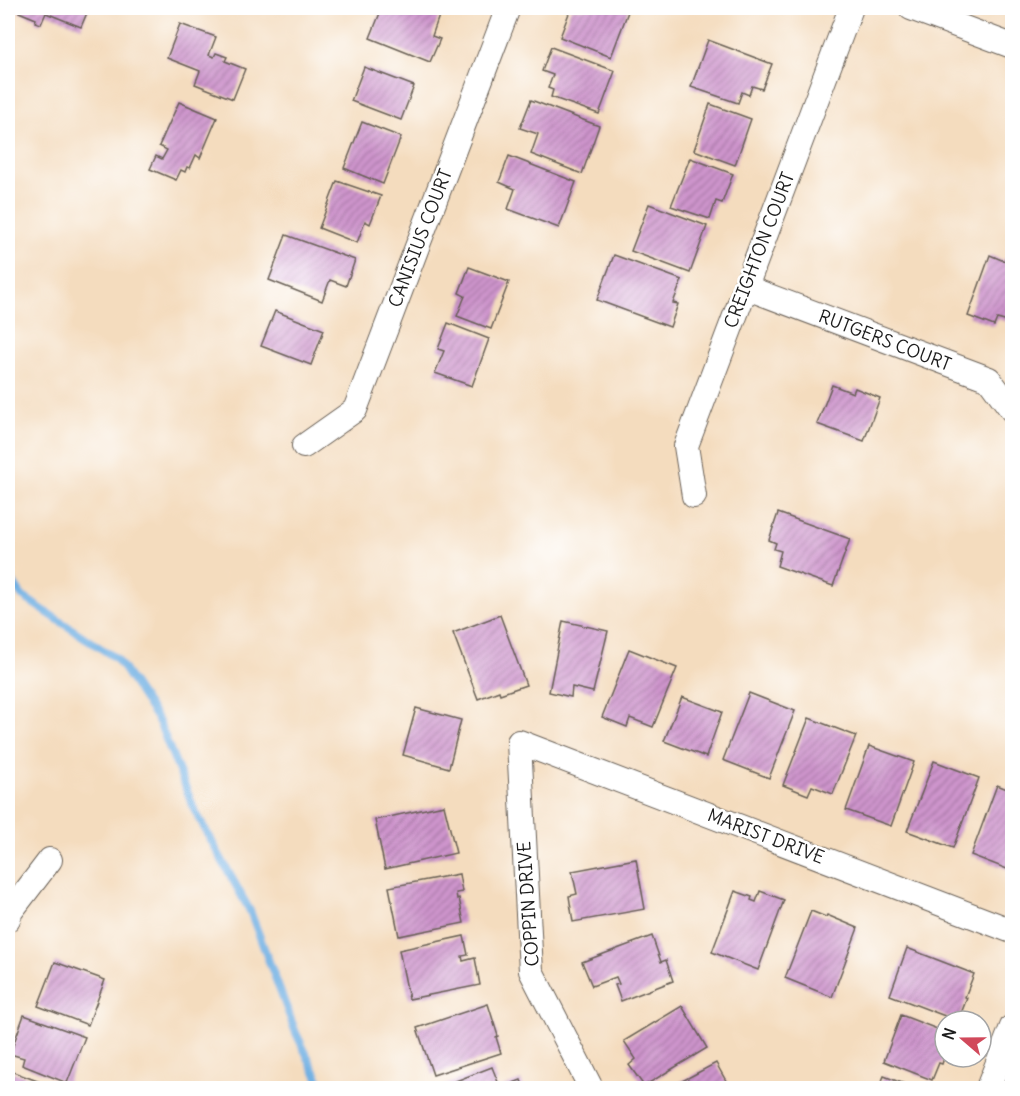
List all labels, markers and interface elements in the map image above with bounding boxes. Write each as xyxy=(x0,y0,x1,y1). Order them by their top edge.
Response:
street label: CANISIUS COURT xyxy=(383,166,457,310)
street label: CREIGHTON COURT xyxy=(719,169,799,331)
street label: RUTGERS COURT xyxy=(815,304,955,376)
street label: MARIST DRIVE xyxy=(704,803,828,869)
street label: COPPIN DRIVE xyxy=(512,841,544,967)
north arrow xyxy=(933,1009,993,1069)
text: N xyxy=(938,1025,960,1042)

